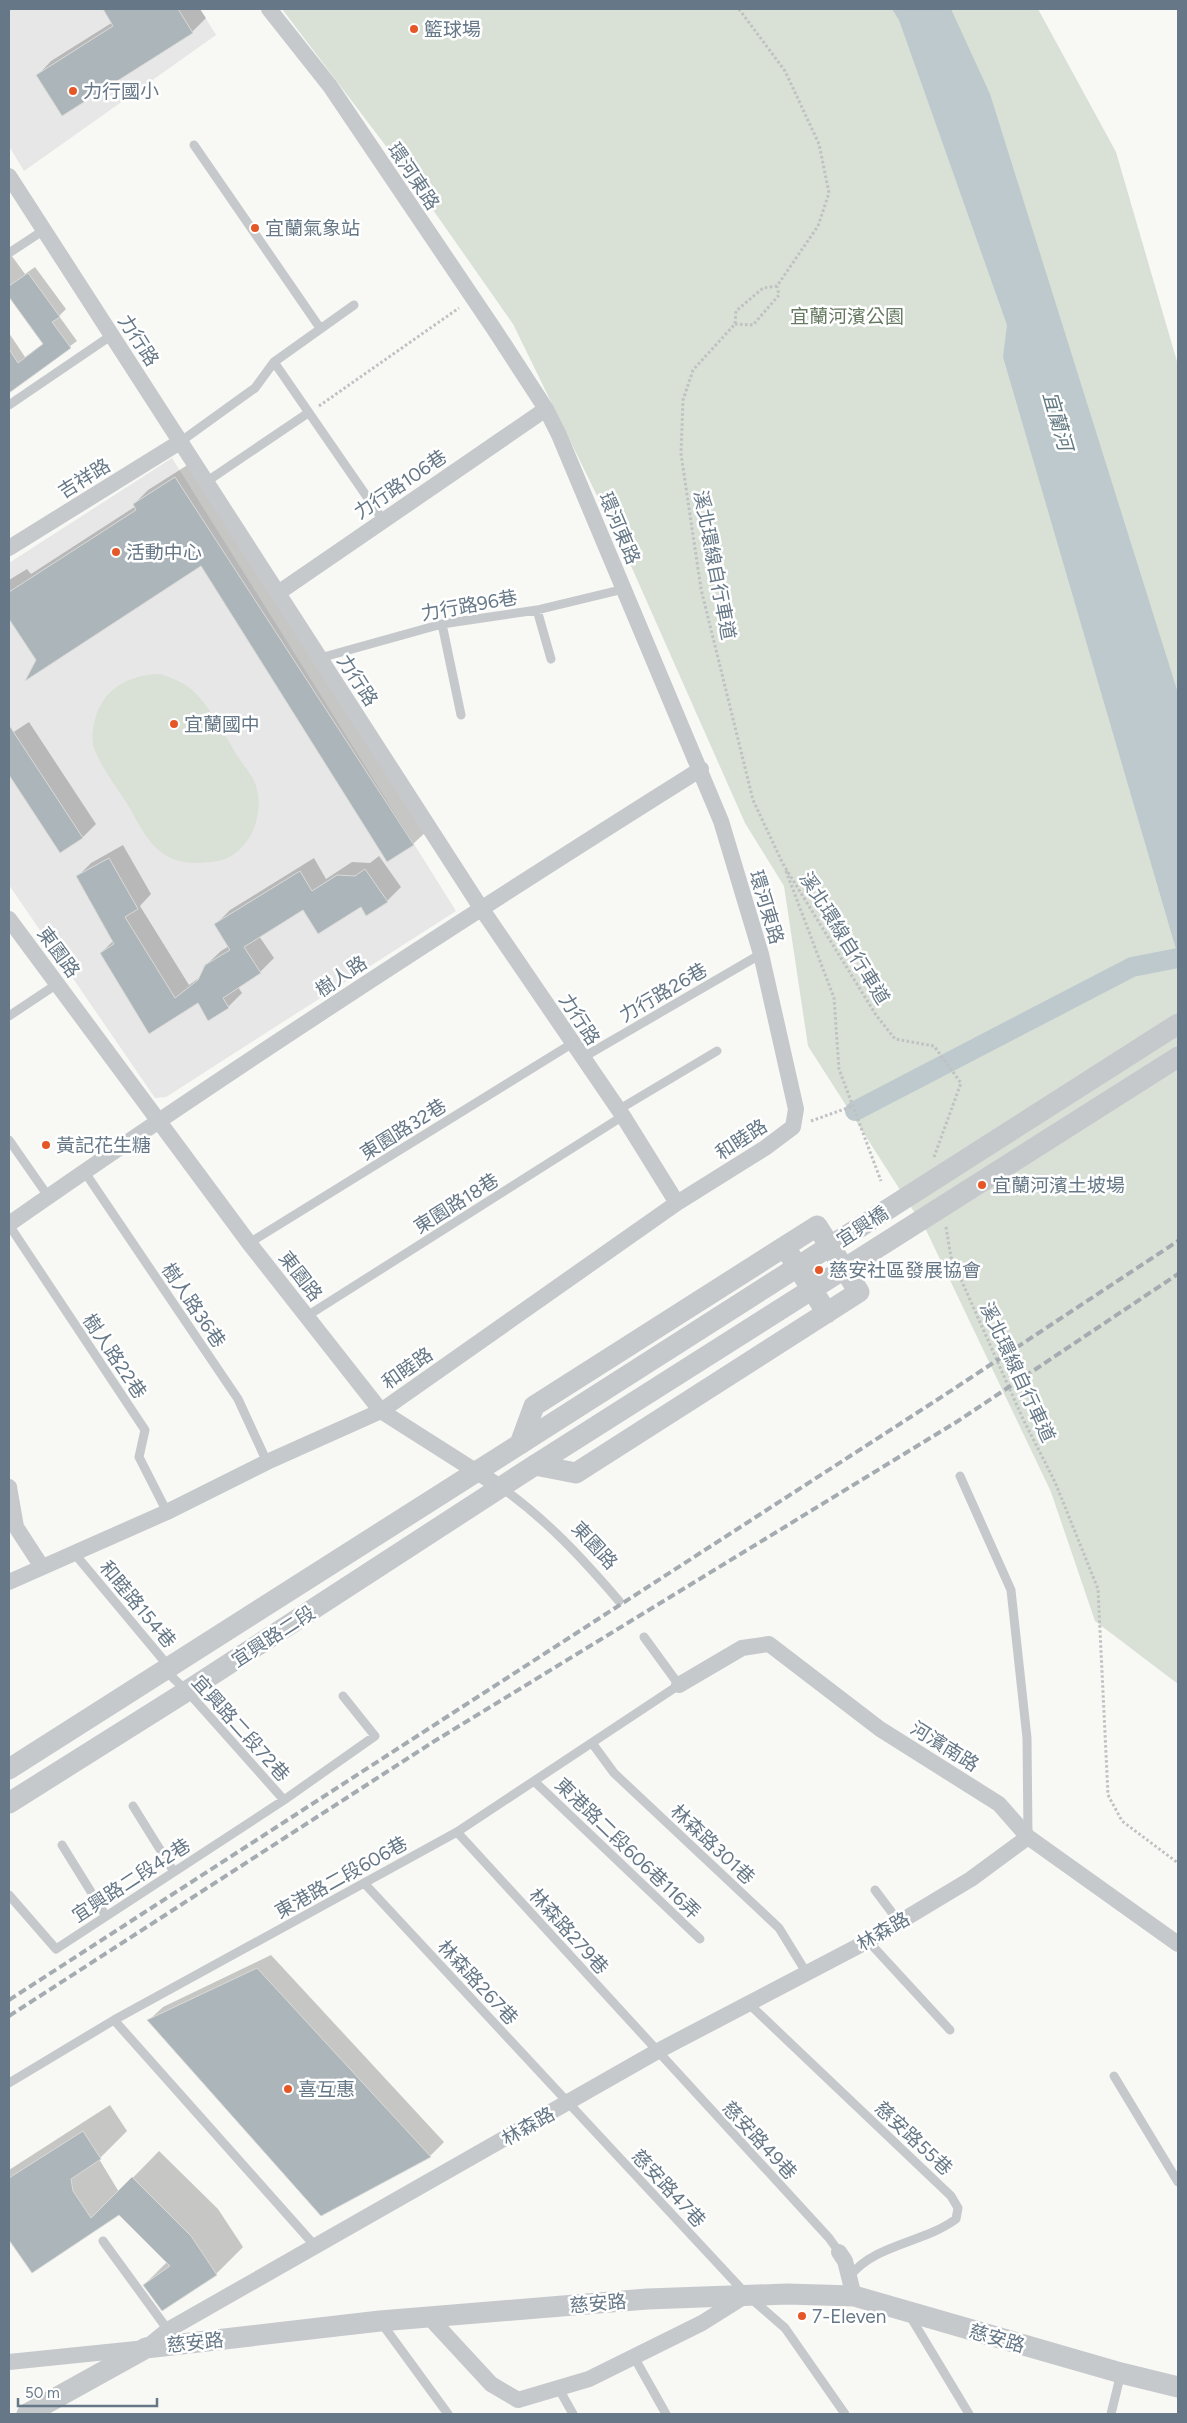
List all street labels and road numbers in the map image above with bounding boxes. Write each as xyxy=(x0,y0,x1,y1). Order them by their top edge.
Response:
street label: 環河東路 xyxy=(383,138,444,214)
street label: 力行路 xyxy=(113,310,164,370)
street label: 力行路106巷 xyxy=(350,445,451,524)
street label: 吉祥路 xyxy=(54,454,115,503)
street label: 溪北環線自行車道 xyxy=(689,488,740,642)
street label: 環河東路 xyxy=(594,489,645,568)
street label: 力行路96巷 xyxy=(419,586,519,625)
street label: 力行路 xyxy=(332,650,383,710)
street label: 環河東路 xyxy=(744,867,789,947)
street label: 溪北環線自行車道 xyxy=(795,868,895,1009)
street label: 東園路 xyxy=(33,922,85,982)
street label: 樹人路 xyxy=(311,951,371,1002)
street label: 力行路26巷 xyxy=(615,958,711,1027)
street label: 力行路 xyxy=(554,989,605,1049)
street label: 東園路32巷 xyxy=(356,1094,450,1165)
street label: 和睦路 xyxy=(711,1114,771,1165)
street label: 東園路18巷 xyxy=(410,1168,503,1238)
street label: 宜興橋 xyxy=(832,1201,892,1252)
street label: 東園路 xyxy=(274,1247,327,1306)
street label: 樹人路36巷 xyxy=(157,1259,230,1352)
street label: 溪北環線自行車道 xyxy=(975,1298,1060,1446)
street label: 樹人路22巷 xyxy=(78,1310,151,1403)
street label: 和睦路 xyxy=(377,1343,437,1394)
street label: 東園路 xyxy=(567,1517,622,1574)
street label: 和睦路154巷 xyxy=(95,1556,181,1653)
street label: 宜興路二段 xyxy=(227,1601,319,1672)
street label: 宜興路二段72巷 xyxy=(187,1671,294,1786)
street label: 河濱南路 xyxy=(906,1717,983,1776)
street label: 東港路二段606巷116弄 xyxy=(550,1773,705,1924)
street label: 林森路301巷 xyxy=(666,1800,759,1889)
street label: 東港路二段606巷 xyxy=(271,1832,411,1923)
street label: 宜興路二段42巷 xyxy=(68,1834,195,1927)
street label: 林森路279巷 xyxy=(524,1884,613,1979)
street label: 林森路 xyxy=(853,1907,914,1956)
street label: 林森路267巷 xyxy=(433,1935,523,2030)
street label: 慈安路49巷 xyxy=(718,2096,802,2184)
street label: 慈安路55巷 xyxy=(870,2097,957,2180)
street label: 林森路 xyxy=(498,2102,559,2151)
street label: 慈安路47巷 xyxy=(627,2145,710,2232)
street label: 慈安路 xyxy=(569,2290,627,2317)
street label: 慈安路 xyxy=(966,2320,1027,2357)
street label: 慈安路 xyxy=(165,2328,225,2357)

